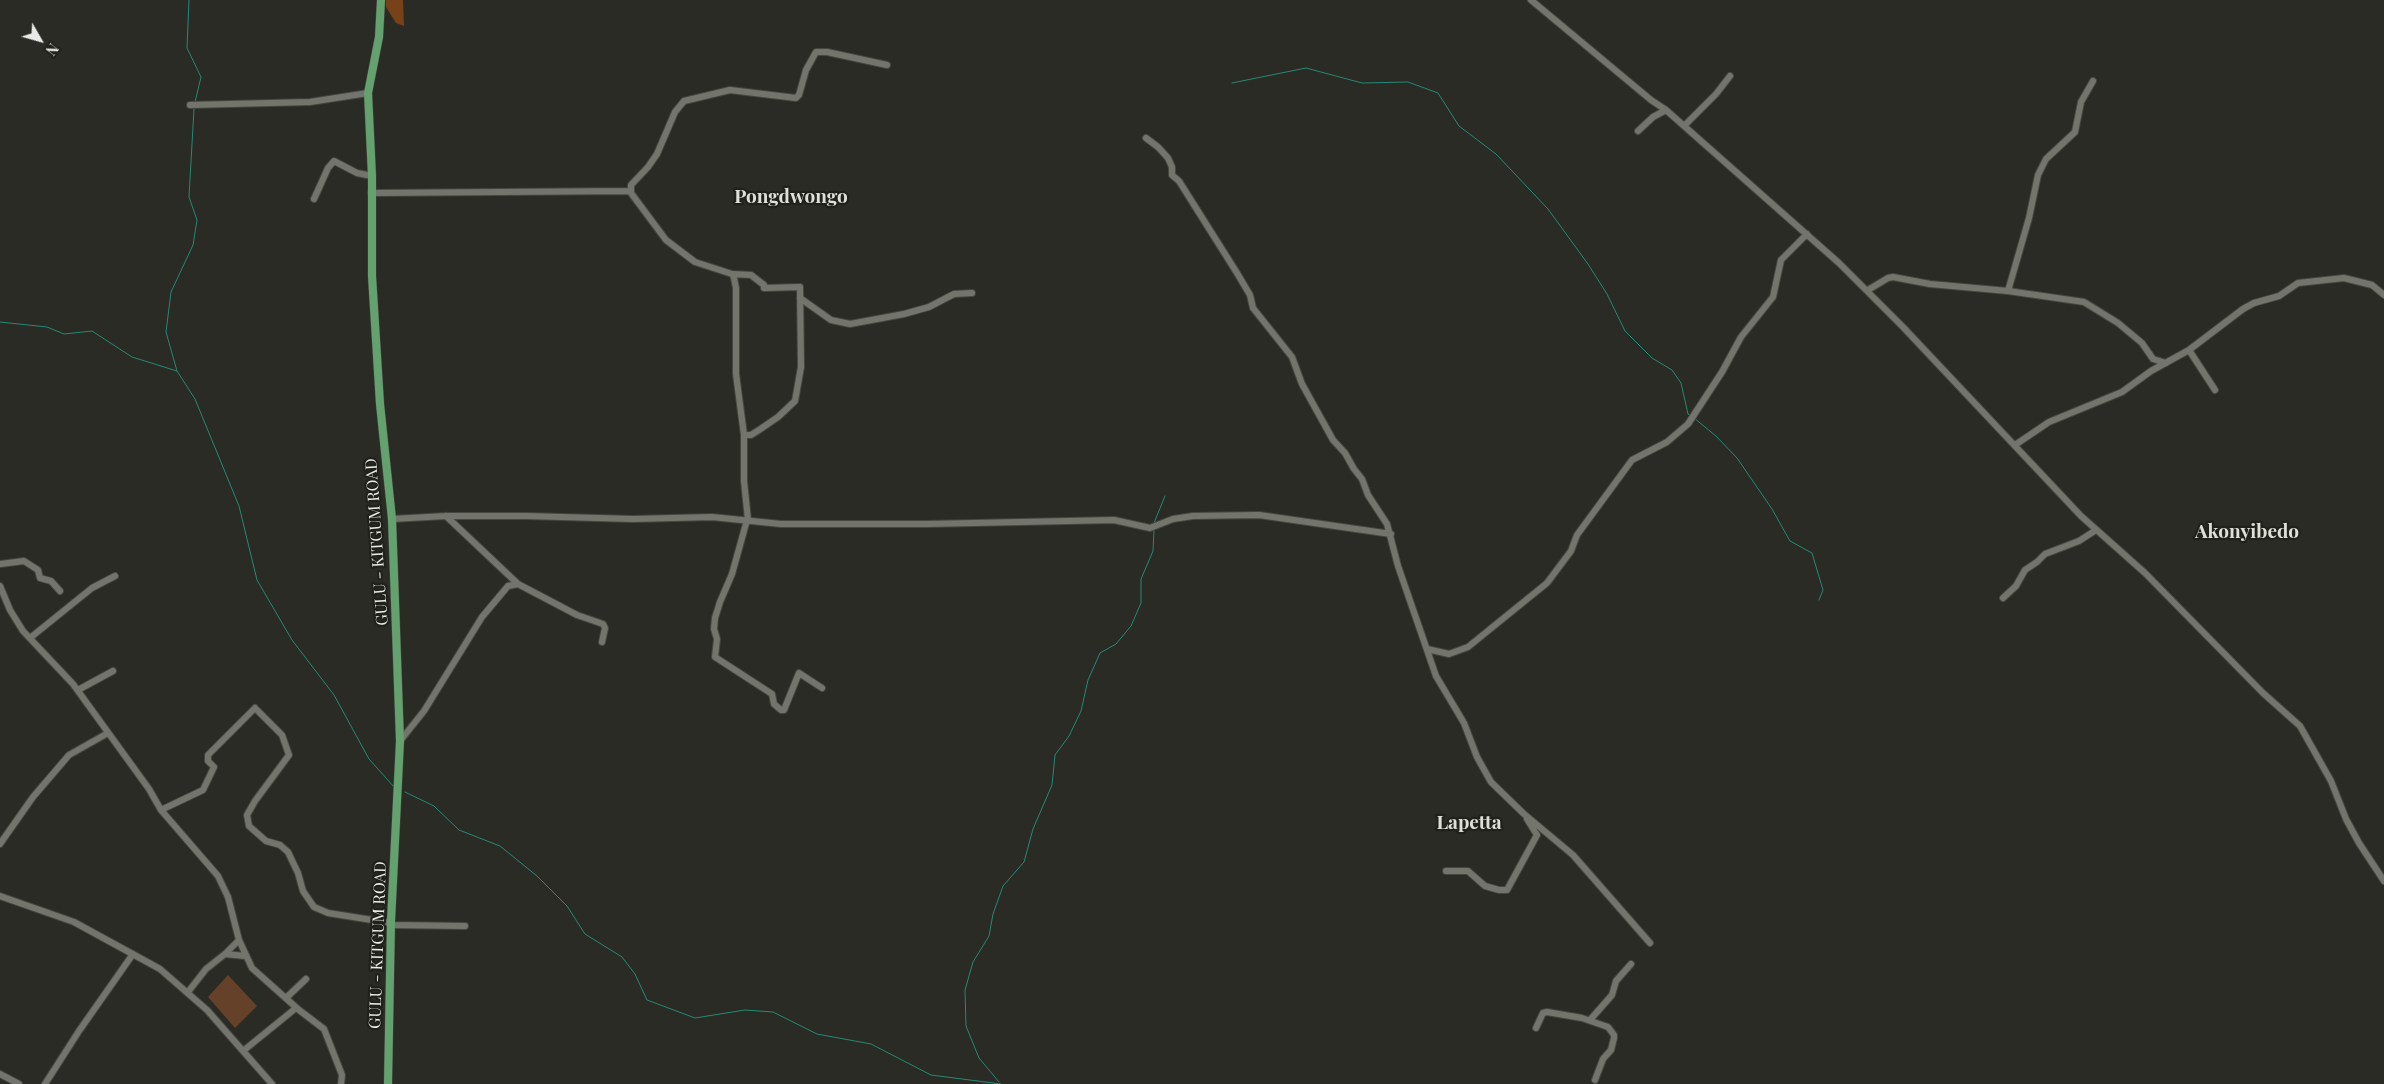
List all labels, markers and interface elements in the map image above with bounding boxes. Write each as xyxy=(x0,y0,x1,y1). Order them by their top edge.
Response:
north arrow xyxy=(15,15,65,65)
text: N xyxy=(42,40,63,59)
district label: Pongdwongo xyxy=(734,186,848,208)
street label: GULU - KITGUM ROAD xyxy=(362,458,392,626)
district label: Akonyibedo xyxy=(2195,521,2299,543)
district label: Lapetta xyxy=(1436,812,1502,834)
street label: GULU - KITGUM ROAD xyxy=(365,861,391,1029)

